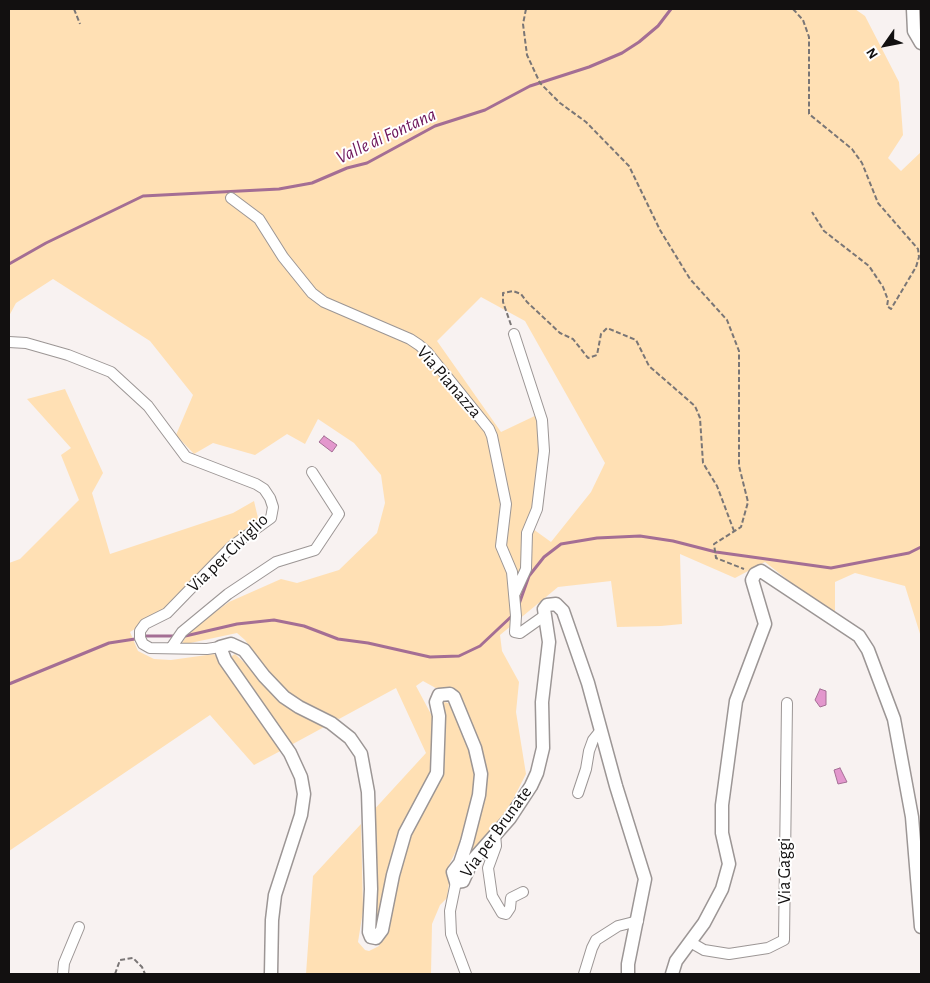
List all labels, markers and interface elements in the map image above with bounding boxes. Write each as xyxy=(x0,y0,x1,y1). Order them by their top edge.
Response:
north arrow xyxy=(860,20,910,70)
text: N xyxy=(864,45,881,61)
water label: Valle di Fontana xyxy=(332,103,440,169)
street label: Via Pianazza xyxy=(412,342,486,422)
street label: Via per Civiglio xyxy=(183,509,273,597)
street label: Via per Brunate xyxy=(456,782,536,882)
street label: Via Gaggi xyxy=(774,838,796,904)

